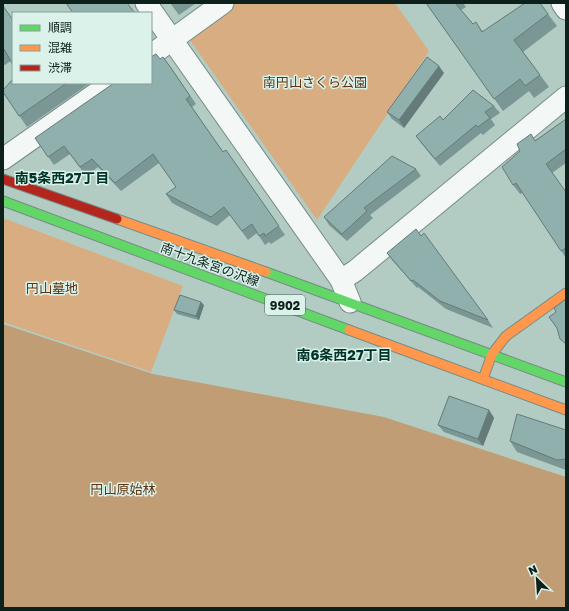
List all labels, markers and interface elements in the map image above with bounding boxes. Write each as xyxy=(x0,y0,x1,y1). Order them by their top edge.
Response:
legend xyxy=(12,12,152,84)
text: 順調 xyxy=(48,20,72,35)
text: 混雑 xyxy=(48,40,72,55)
text: 渋滞 xyxy=(48,60,72,75)
park label: 南円山さくら公園 xyxy=(263,74,367,90)
district label: 南5条西27丁目 xyxy=(15,169,109,186)
street label: 南十九条宮の沢線 xyxy=(158,239,262,289)
park label: 円山墓地 xyxy=(26,280,78,296)
road number: 9902 xyxy=(265,295,305,315)
district label: 南6条西27丁目 xyxy=(296,346,392,363)
park label: 円山原始林 xyxy=(90,481,156,497)
north arrow xyxy=(517,559,557,599)
text: N xyxy=(526,562,539,577)

